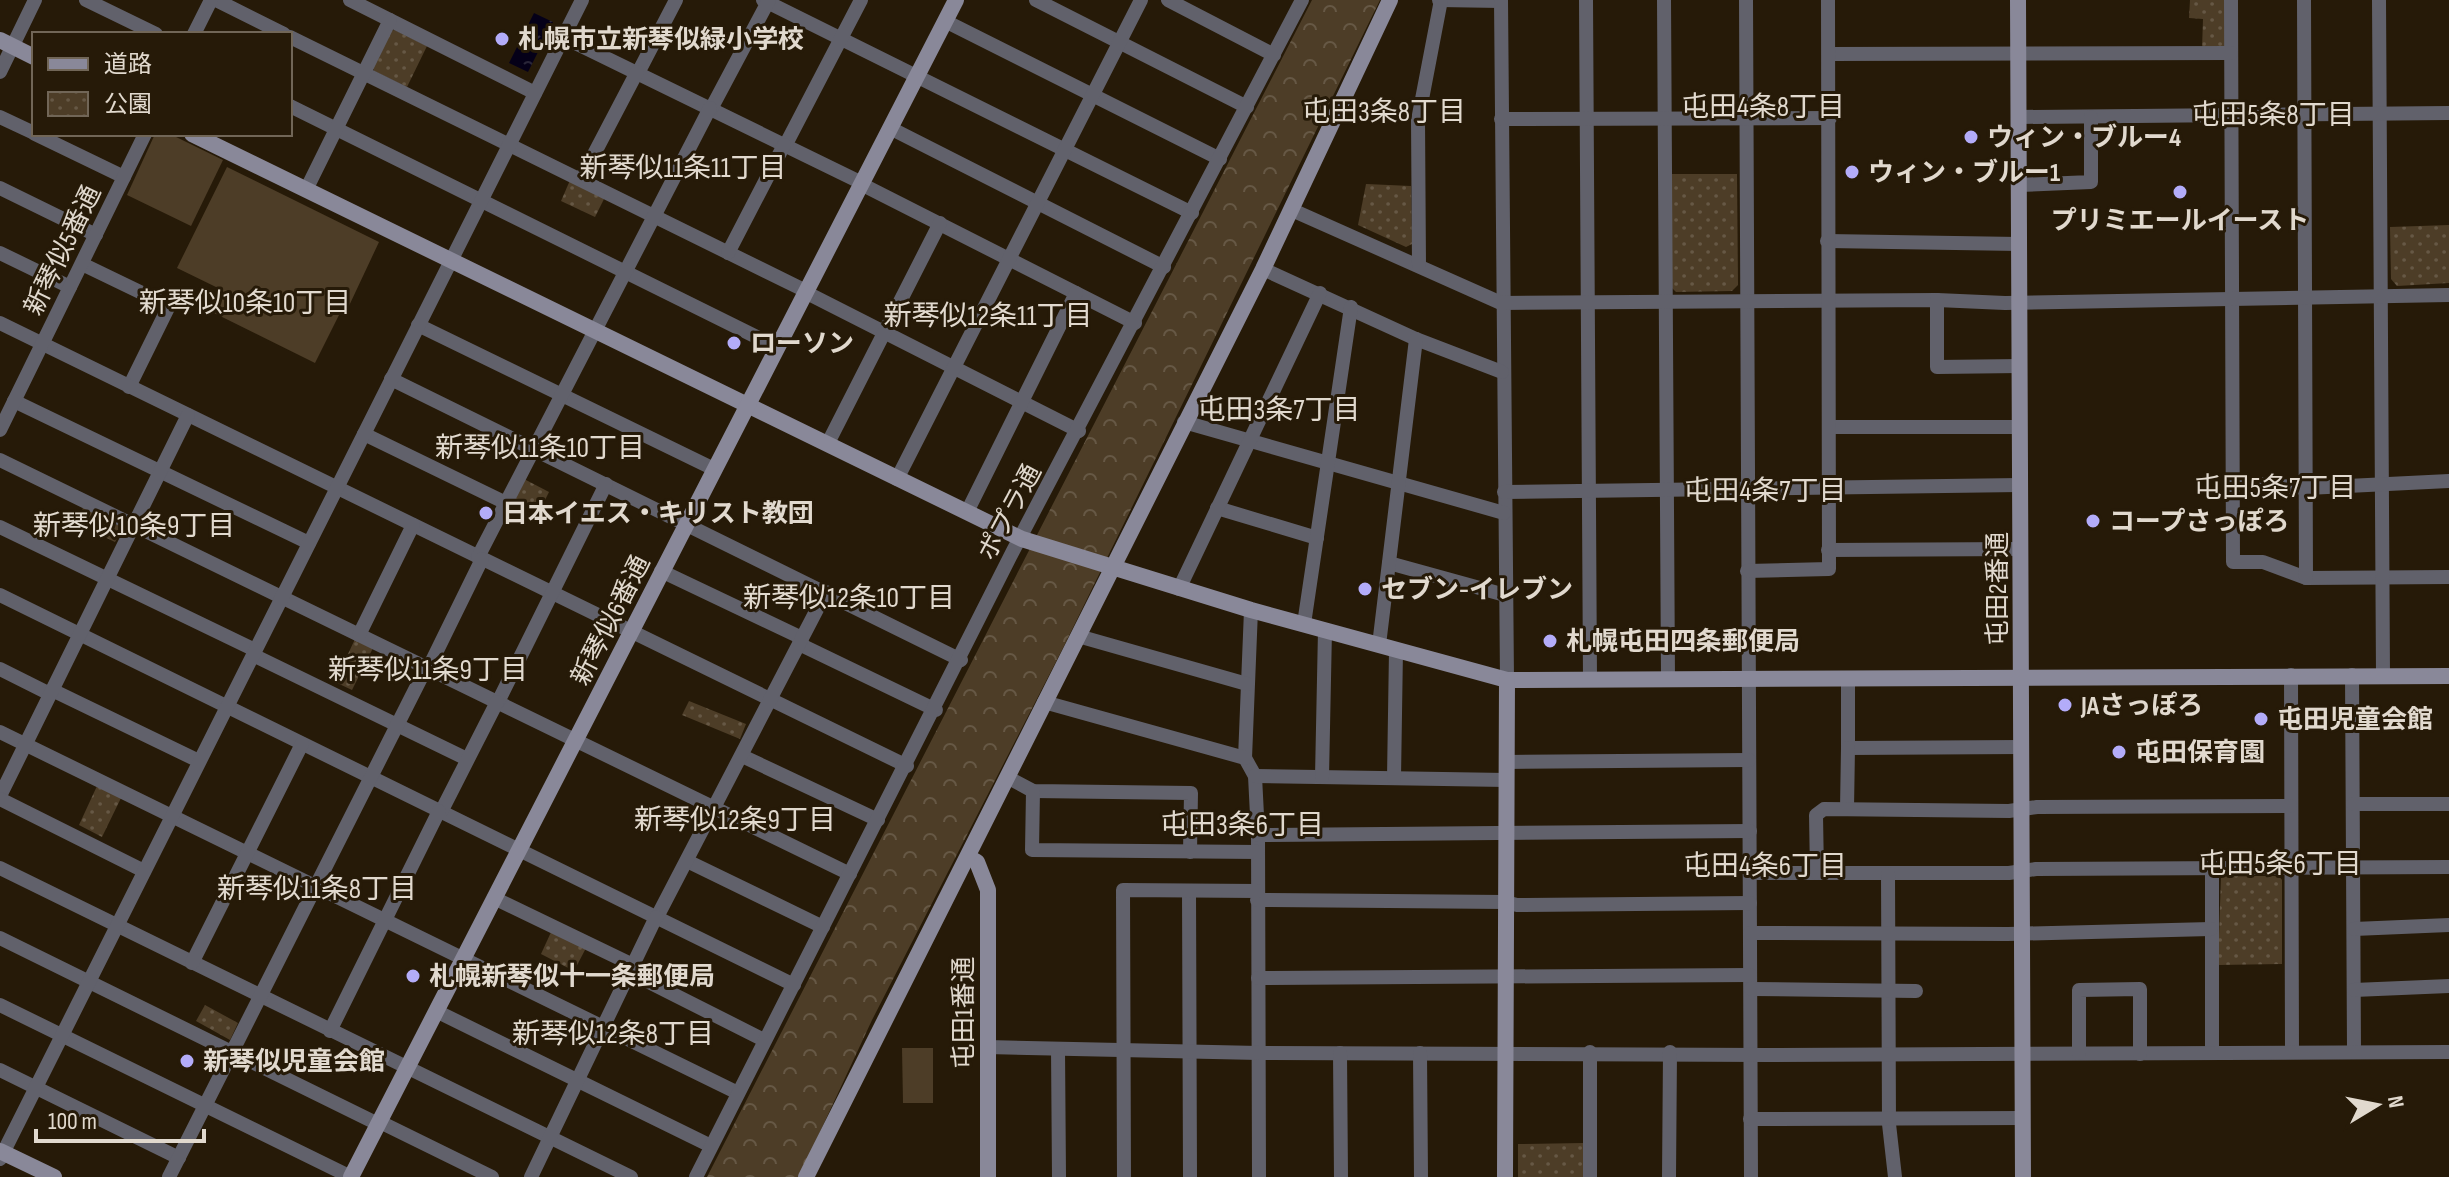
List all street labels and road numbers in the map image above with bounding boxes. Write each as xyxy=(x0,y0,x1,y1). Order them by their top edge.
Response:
street label: 新琴似5番通 xyxy=(19,181,108,321)
street label: ポプラ通 xyxy=(972,460,1048,566)
street label: 屯田2番通 xyxy=(1983,532,2014,646)
street label: 新琴似6番通 xyxy=(565,551,657,691)
street label: 屯田1番通 xyxy=(949,956,980,1070)

